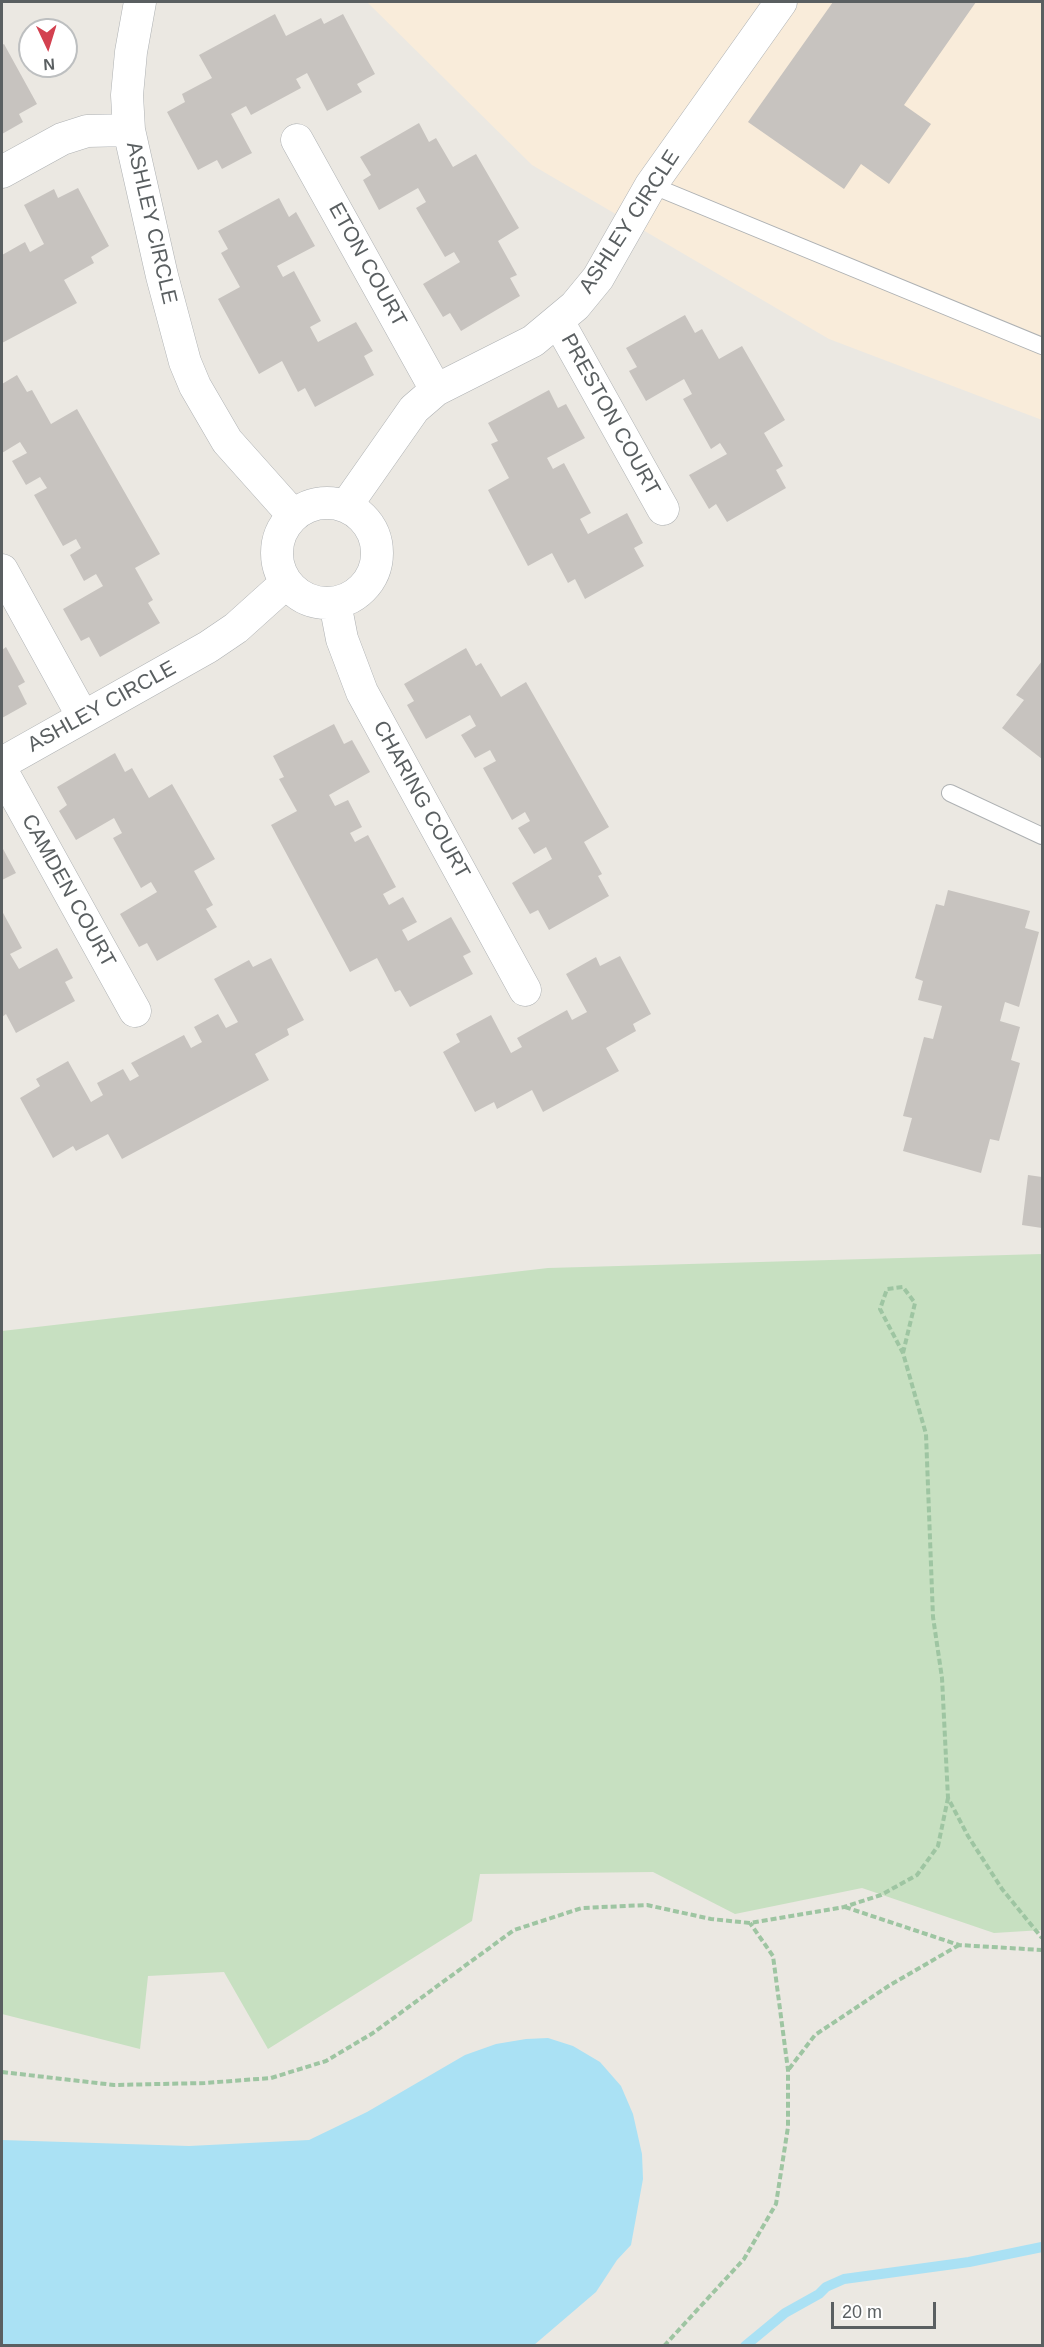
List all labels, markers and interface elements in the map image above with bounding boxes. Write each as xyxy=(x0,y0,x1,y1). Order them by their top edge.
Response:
north arrow xyxy=(18,18,78,78)
text: N xyxy=(43,56,56,73)
street label: ASHLEY CIRCLE xyxy=(120,139,182,307)
street label: ASHLEY CIRCLE xyxy=(574,146,686,298)
street label: ETON COURT xyxy=(323,199,411,331)
street label: PRESTON COURT xyxy=(555,330,665,500)
street label: ASHLEY CIRCLE xyxy=(23,656,181,758)
street label: CHARING COURT xyxy=(367,717,475,883)
street label: CAMDEN COURT xyxy=(16,810,120,972)
scale bar xyxy=(834,2290,939,2328)
text: 20 m xyxy=(842,2302,882,2322)

